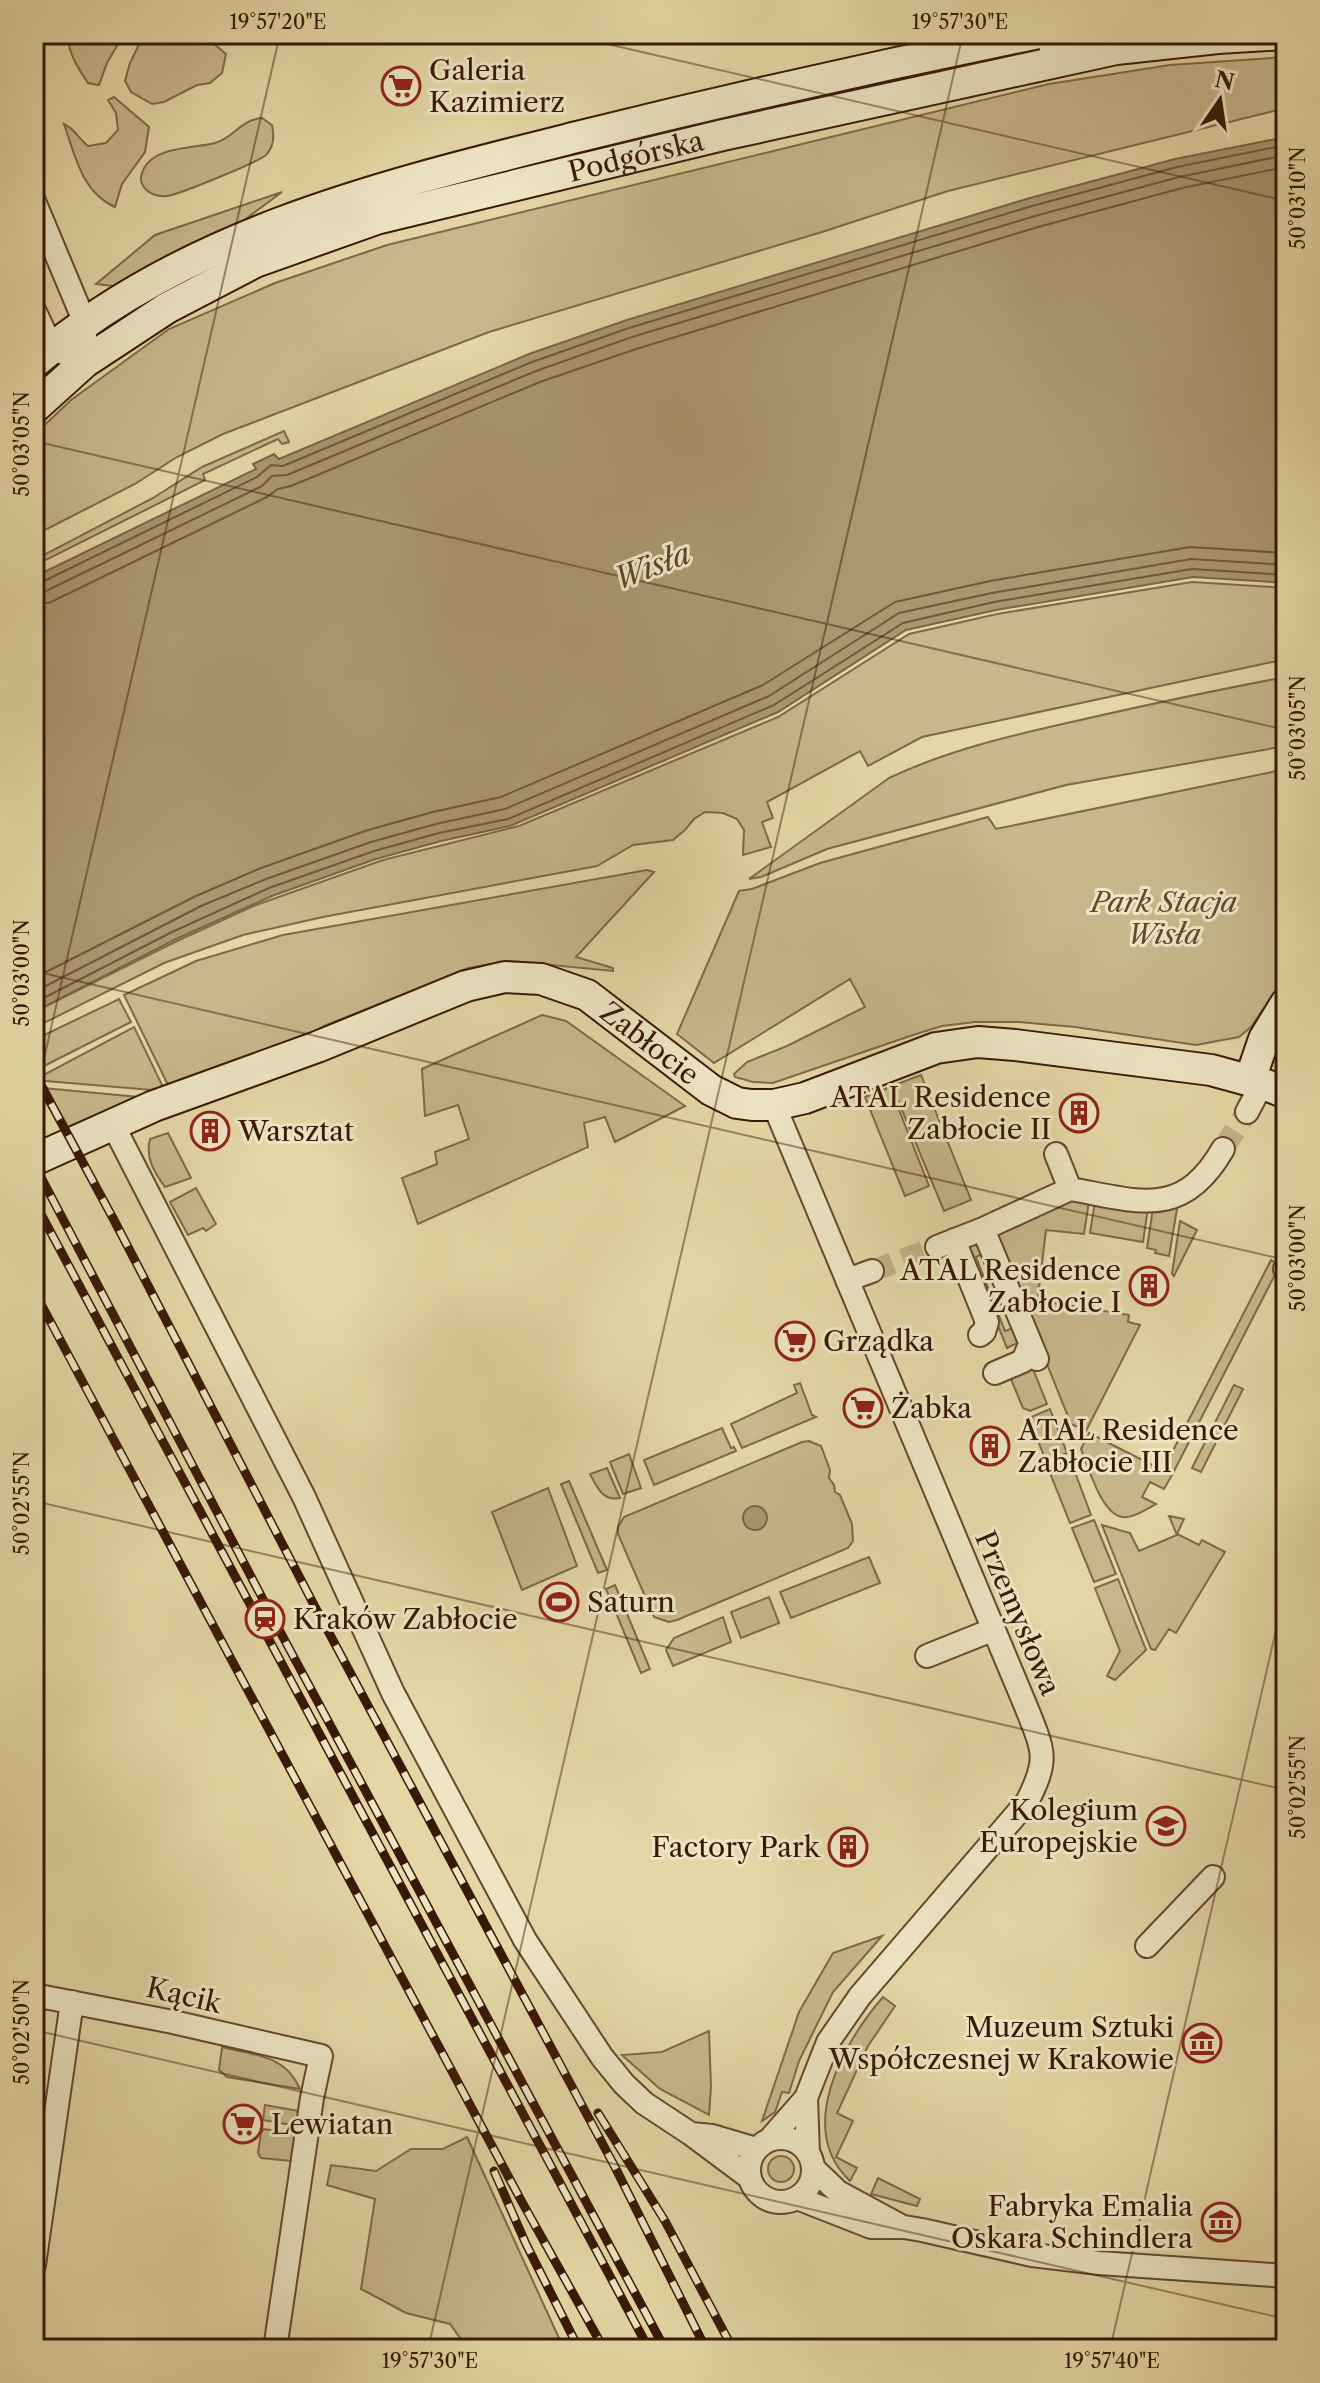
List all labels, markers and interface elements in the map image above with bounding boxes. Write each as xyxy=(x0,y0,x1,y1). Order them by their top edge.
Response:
text: 19°57'20"E xyxy=(229,10,327,34)
text: 19°57'30"E xyxy=(912,10,1008,34)
place label: Galeria Kazimierz xyxy=(429,53,565,119)
north arrow xyxy=(1180,60,1260,140)
supermarket icon: Galeria Kazimierz xyxy=(380,65,422,107)
text: N xyxy=(1212,66,1237,96)
street label: Podgórska xyxy=(565,123,707,189)
text: 50°03'10"N xyxy=(1286,146,1310,250)
text: 50°03'05"N xyxy=(10,391,34,497)
water label: Wisła xyxy=(608,534,696,597)
text: 50°03'05"N xyxy=(1286,675,1310,781)
park label: Park Stacja Wisła xyxy=(1089,885,1238,951)
text: 50°03'00"N xyxy=(10,919,34,1027)
street label: Zabłocie xyxy=(594,995,706,1092)
place label: ATAL Residence Zabłocie II xyxy=(829,1080,1051,1146)
building icon: ATAL Residence Zabłocie II xyxy=(1058,1092,1100,1134)
building icon: Warsztat xyxy=(189,1110,231,1152)
place label: Warsztat xyxy=(237,1114,354,1148)
text: 50°03'00"N xyxy=(1286,1204,1310,1312)
place label: ATAL Residence Zabłocie I xyxy=(899,1253,1121,1319)
building icon: ATAL Residence Zabłocie I xyxy=(1128,1265,1170,1307)
supermarket icon: Grządka xyxy=(774,1320,816,1362)
place label: Grządka xyxy=(823,1324,934,1358)
supermarket icon: Żabka xyxy=(842,1387,884,1429)
place label: Żabka xyxy=(891,1391,972,1425)
place label: ATAL Residence Zabłocie III xyxy=(1017,1413,1239,1479)
building icon: ATAL Residence Zabłocie III xyxy=(969,1425,1011,1467)
text: 50°02'55"N xyxy=(10,1451,34,1555)
street label: Przemysłowa xyxy=(968,1526,1068,1700)
sports icon: Saturn xyxy=(538,1581,580,1623)
place label: Saturn xyxy=(587,1585,675,1619)
station icon: Kraków Zabłocie xyxy=(244,1598,286,1640)
place label: Kraków Zabłocie xyxy=(293,1602,518,1636)
text: 50°02'55"N xyxy=(1286,1735,1310,1839)
place label: Kolegium Europejskie xyxy=(979,1793,1138,1859)
school or university icon: Kolegium Europejskie xyxy=(1145,1805,1187,1847)
building icon: Factory Park xyxy=(827,1826,869,1868)
place label: Factory Park xyxy=(651,1830,822,1864)
street label: Kącik xyxy=(143,1970,227,2021)
text: 50°02'50"N xyxy=(10,1979,34,2085)
place label: Muzeum Sztuki Współczesnej w Krakowie xyxy=(828,2010,1174,2076)
museum icon: Muzeum Sztuki Współczesnej w Krakowie xyxy=(1181,2022,1223,2064)
supermarket icon: Lewiatan xyxy=(222,2103,264,2145)
place label: Lewiatan xyxy=(271,2107,393,2141)
place label: Fabryka Emalia Oskara Schindlera xyxy=(951,2189,1193,2255)
museum icon: Fabryka Emalia Oskara Schindlera xyxy=(1200,2201,1242,2243)
text: 19°57'30"E xyxy=(382,2349,478,2373)
text: 19°57'40"E xyxy=(1064,2349,1160,2373)

